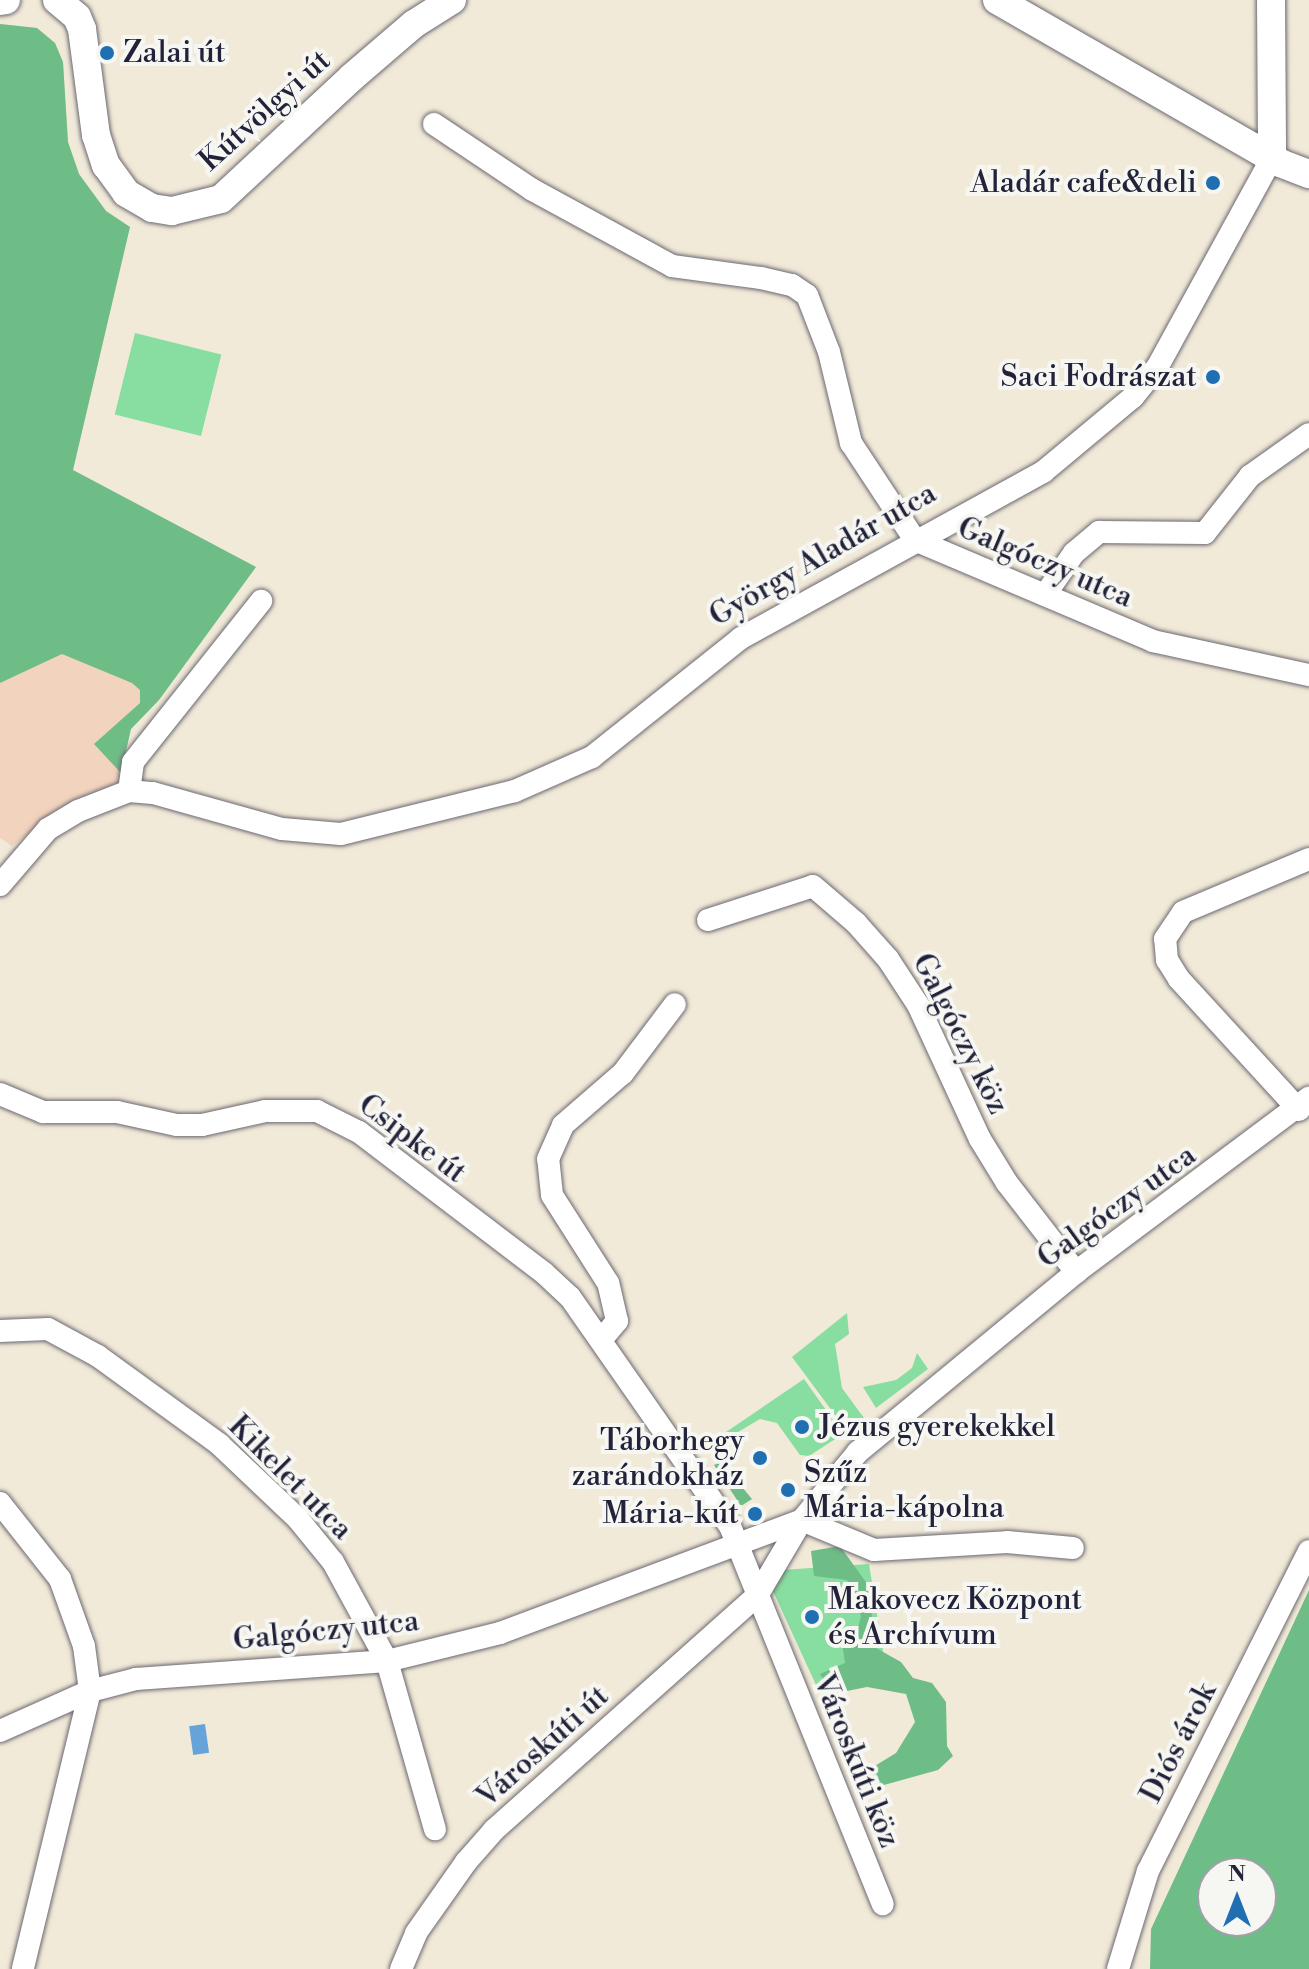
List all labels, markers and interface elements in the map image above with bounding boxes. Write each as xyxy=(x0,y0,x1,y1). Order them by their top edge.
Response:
place label: Zalai út xyxy=(123,35,226,71)
street label: Kútvölgyi út xyxy=(192,43,338,179)
marker: Zalai út xyxy=(98,44,116,62)
place label: Aladár cafe&deli xyxy=(970,165,1197,201)
marker: Aladár cafe&deli xyxy=(1204,174,1222,192)
place label: Saci Fodrászat xyxy=(1001,359,1197,395)
marker: Saci Fodrászat xyxy=(1204,368,1222,386)
street label: György Aladár utca xyxy=(703,475,943,635)
street label: Galgóczy utca xyxy=(952,510,1138,616)
street label: Galgóczy köz xyxy=(904,948,1016,1120)
street label: Csipke út xyxy=(351,1087,473,1191)
street label: Galgóczy utca xyxy=(1031,1138,1203,1276)
street label: Kikelet utca xyxy=(220,1408,360,1548)
place label: Jézus gyerekekkel xyxy=(818,1409,1055,1445)
marker: Jézus gyerekekkel xyxy=(793,1418,811,1436)
place label: Táborhegy zarándokház xyxy=(572,1423,744,1494)
marker: Táborhegy zarándokház xyxy=(751,1449,769,1467)
place label: Szűz Mária-kápolna xyxy=(804,1455,1004,1526)
marker: Szűz Mária-kápolna xyxy=(779,1481,797,1499)
place label: Mária-kút xyxy=(603,1496,739,1532)
marker: Mária-kút xyxy=(746,1505,764,1523)
place label: Makovecz Központ és Archívum xyxy=(828,1582,1082,1652)
street label: Galgóczy utca xyxy=(231,1603,421,1659)
marker: Makovecz Központ és Archívum xyxy=(803,1608,821,1626)
street label: Városkúti köz xyxy=(805,1669,907,1853)
street label: Diós árok xyxy=(1134,1677,1224,1809)
street label: Városkúti út xyxy=(470,1679,616,1815)
north arrow xyxy=(1197,1857,1277,1937)
text: N xyxy=(1228,1861,1246,1888)

